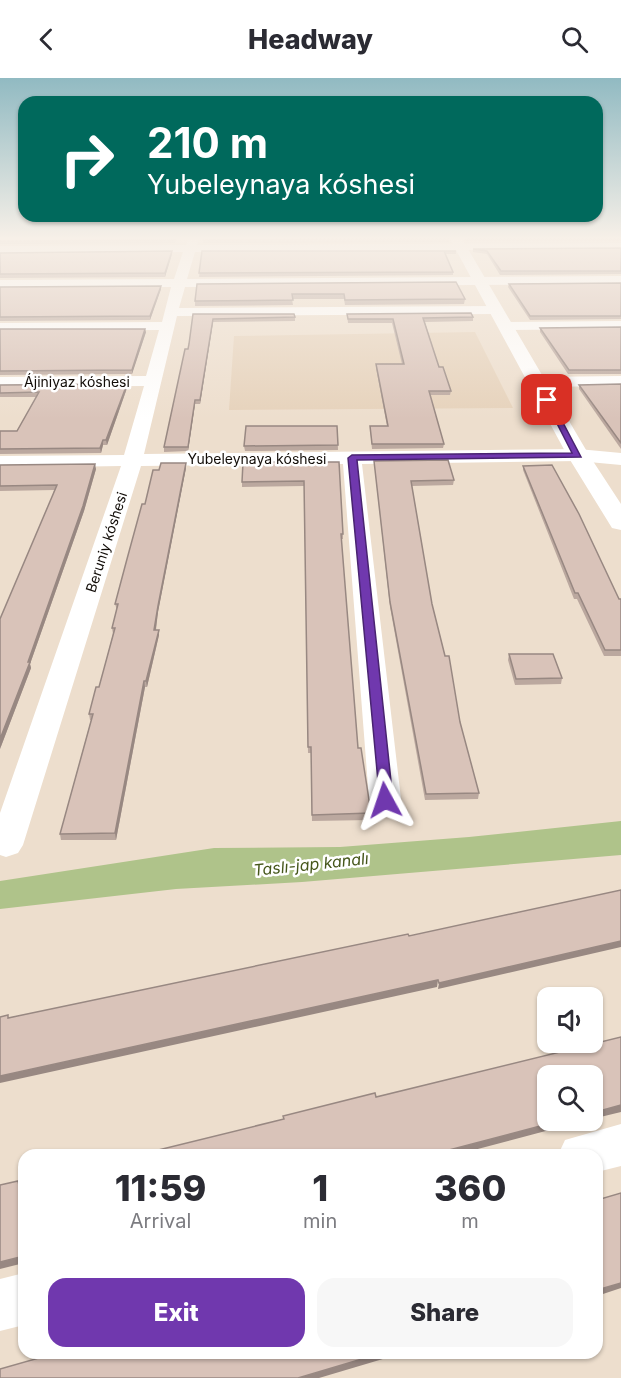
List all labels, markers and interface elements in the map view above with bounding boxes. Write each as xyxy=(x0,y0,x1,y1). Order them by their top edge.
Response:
icon: back xyxy=(30,23,63,56)
text: Headway xyxy=(248,23,373,56)
icon: search xyxy=(558,23,591,56)
text: 210 m xyxy=(147,117,268,168)
icon: right xyxy=(48,120,126,198)
text: Yubeleynaya kóshesi xyxy=(147,168,415,201)
street label: Ájiniyaz kóshesi xyxy=(24,373,130,390)
pin xyxy=(521,374,572,425)
icon: arrive xyxy=(530,383,563,416)
street label: Yubeleynaya kóshesi xyxy=(187,450,327,467)
street label: Beruniy kóshesi xyxy=(82,490,130,594)
position arrow xyxy=(353,768,417,832)
water label: Taslı-jap kanalı xyxy=(252,848,370,880)
map controls xyxy=(537,987,603,1131)
button: sound xyxy=(537,987,603,1053)
button: search xyxy=(537,1065,603,1131)
text: 11:59 xyxy=(115,1166,206,1210)
text: 1 xyxy=(312,1166,328,1210)
text: 360 xyxy=(434,1166,506,1210)
text: Arrival xyxy=(130,1209,191,1233)
text: min xyxy=(303,1209,337,1233)
text: m xyxy=(461,1209,479,1233)
button: Exit xyxy=(48,1278,305,1347)
button: Share xyxy=(317,1278,573,1347)

